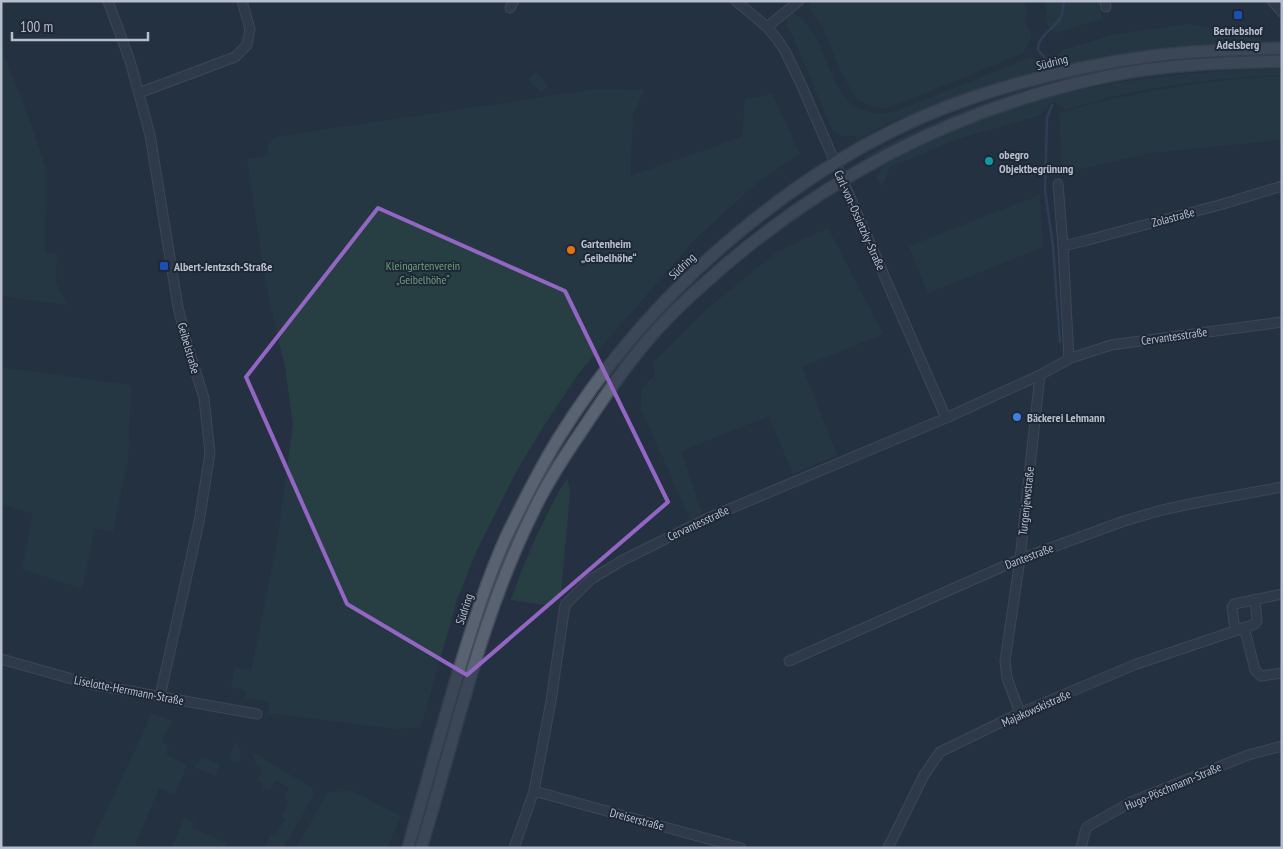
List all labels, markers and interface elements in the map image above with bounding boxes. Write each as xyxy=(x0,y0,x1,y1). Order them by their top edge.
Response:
marker: Betriebshof Adelsberg xyxy=(1232,9,1244,21)
scale bar xyxy=(12,10,149,42)
text: 100 m xyxy=(20,17,53,36)
place label: Betriebshof Adelsberg xyxy=(1213,23,1263,52)
street label: Südring xyxy=(1035,51,1069,73)
place label: obegro Objektbegrünung xyxy=(999,147,1073,176)
marker: obegro Objektbegrünung xyxy=(983,155,995,167)
street label: Carl-von-Ossietzky-Straße xyxy=(831,168,889,273)
street label: Zolastraße xyxy=(1150,204,1196,230)
place label: Gartenheim „Geibelhöhe“ xyxy=(581,236,637,265)
marker: Gartenheim „Geibelhöhe“ xyxy=(565,244,577,256)
street label: Südring xyxy=(665,250,699,282)
park label: Kleingartenverein „Geibelhöhe“ xyxy=(386,258,460,287)
place label: Albert-Jentzsch-Straße xyxy=(173,259,272,274)
marker: Albert-Jentzsch-Straße xyxy=(158,260,170,272)
street label: Geibelstraße xyxy=(175,321,203,375)
street label: Cervantesstraße xyxy=(1140,324,1208,348)
place label: Bäckerei Lehmann xyxy=(1027,410,1105,425)
marker: Bäckerei Lehmann xyxy=(1011,411,1023,423)
street label: Turgenjewstraße xyxy=(1015,466,1037,536)
street label: Cervantesstraße xyxy=(665,502,731,544)
street label: Dantestraße xyxy=(1003,540,1055,572)
street label: Südring xyxy=(452,592,476,626)
street label: Liselotte-Herrmann-Straße xyxy=(73,672,185,708)
street label: Majakowskistraße xyxy=(999,686,1073,730)
street label: Hugo-Pöschmann-Straße xyxy=(1123,759,1224,813)
street label: Dreiserstraße xyxy=(608,805,666,833)

